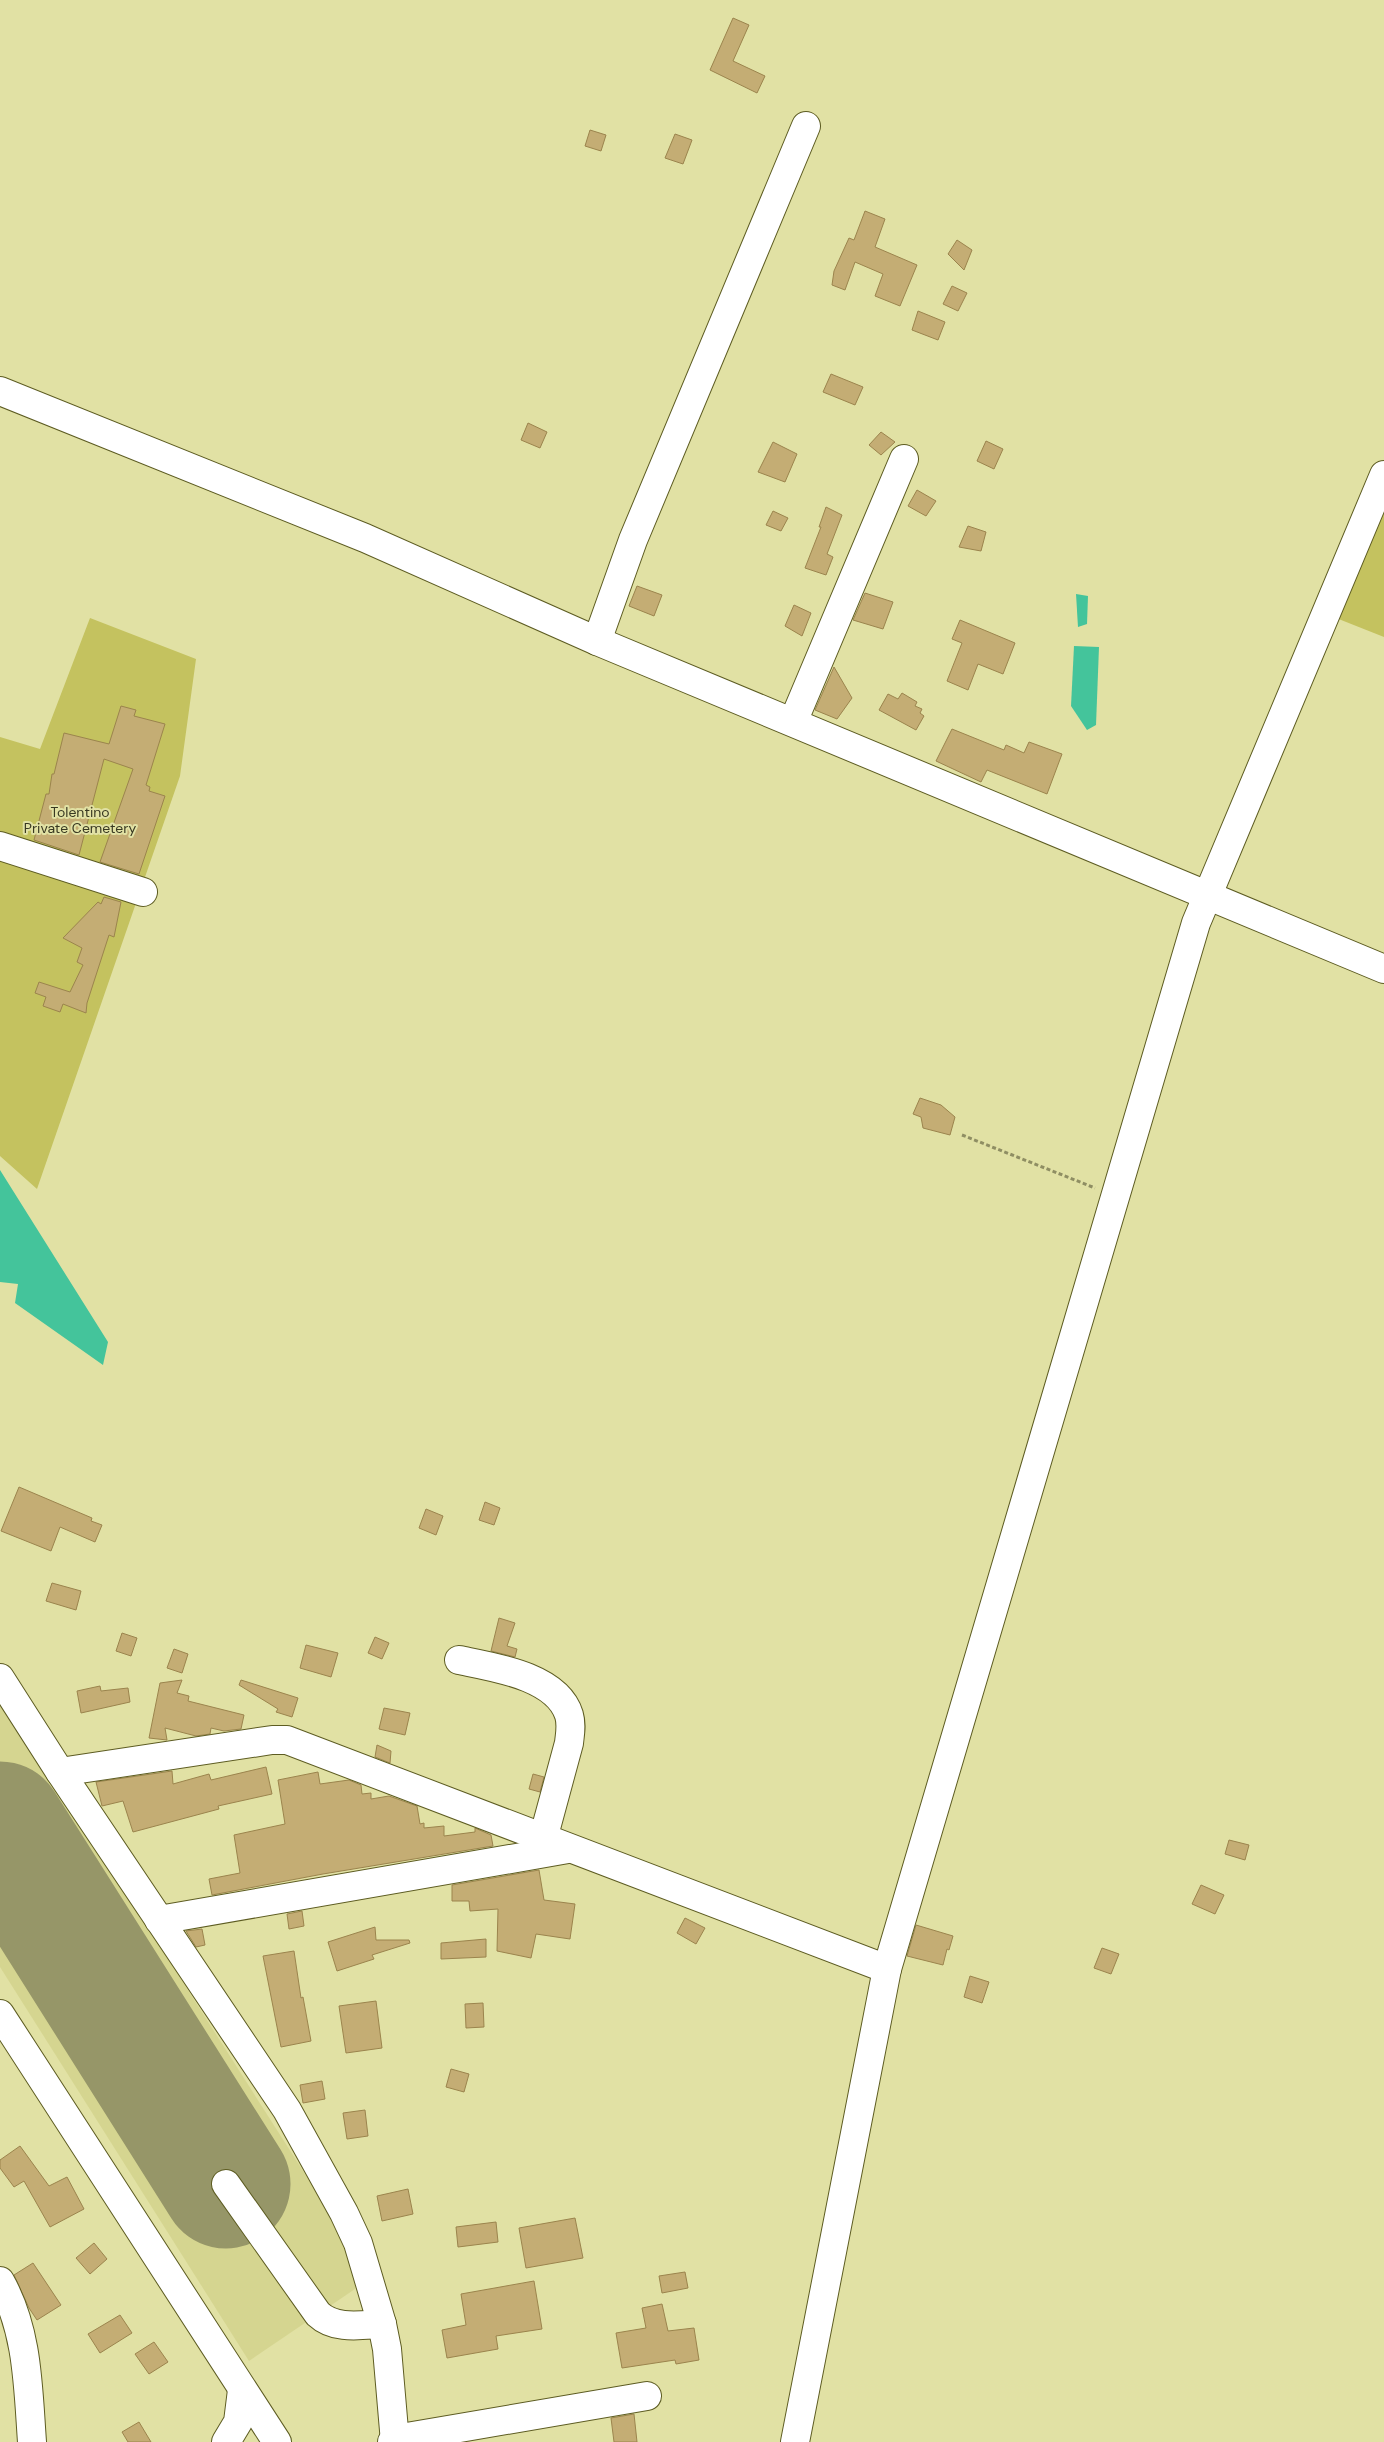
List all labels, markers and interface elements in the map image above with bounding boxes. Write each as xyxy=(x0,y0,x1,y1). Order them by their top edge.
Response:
park label: Tolentino Private Cemetery xyxy=(24,803,136,837)

